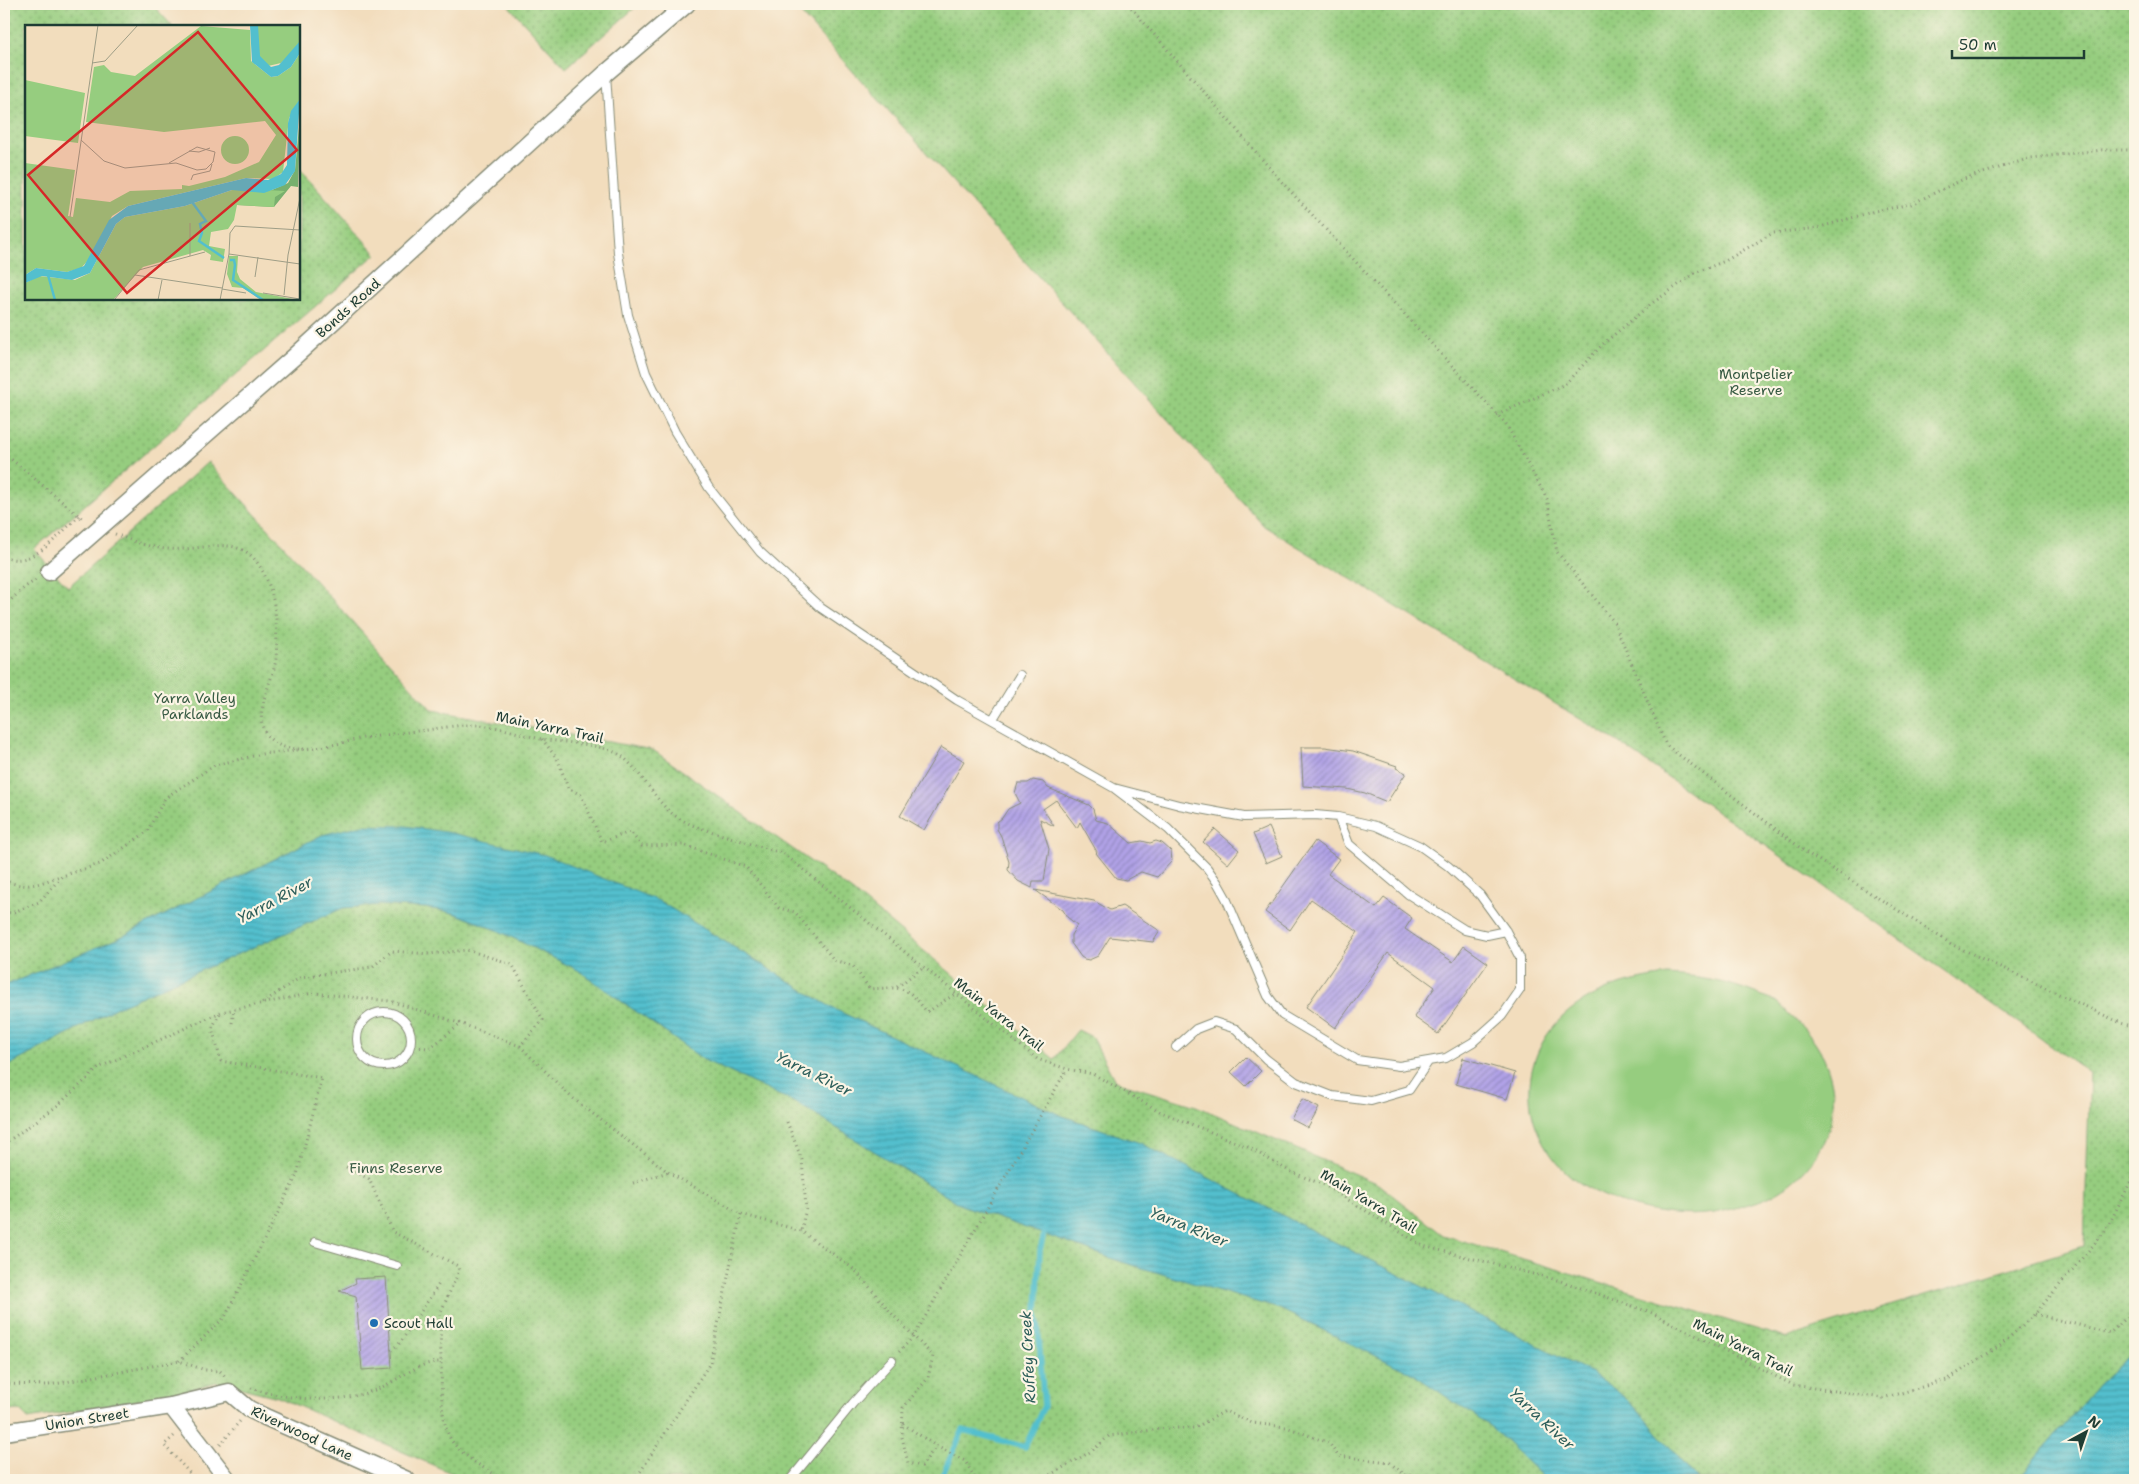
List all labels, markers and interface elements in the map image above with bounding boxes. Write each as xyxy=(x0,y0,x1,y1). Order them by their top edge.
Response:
inset map xyxy=(25,25,300,300)
scale bar xyxy=(1952,28,2084,60)
text: 50 m xyxy=(1959,35,1997,55)
street label: Bonds Road xyxy=(312,274,384,342)
park label: Montpelier Reserve xyxy=(1719,365,1793,399)
park label: Yarra Valley Parklands xyxy=(154,689,236,723)
street label: Main Yarra Trail xyxy=(494,707,606,747)
water label: Yarra River xyxy=(234,871,317,928)
street label: Main Yarra Trail xyxy=(950,973,1048,1055)
water label: Yarra River xyxy=(773,1047,856,1101)
park label: Finns Reserve xyxy=(349,1159,443,1177)
street label: Main Yarra Trail xyxy=(1317,1165,1421,1237)
water label: Yarra River xyxy=(1147,1202,1232,1252)
water label: Ruffey Creek xyxy=(1016,1310,1040,1404)
place label: Scout Hall xyxy=(384,1314,454,1332)
street label: Main Yarra Trail xyxy=(1690,1314,1797,1380)
marker: Scout Hall xyxy=(368,1317,380,1329)
water label: Yarra River xyxy=(1505,1384,1580,1455)
street label: Riverwood Lane xyxy=(248,1402,356,1464)
street label: Union Street xyxy=(44,1404,130,1434)
north arrow xyxy=(2062,1406,2112,1456)
text: N xyxy=(2084,1412,2104,1433)

